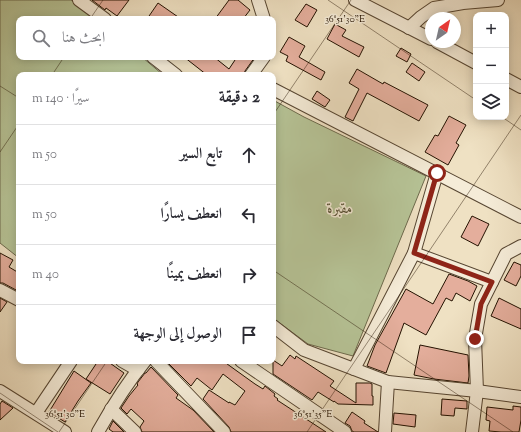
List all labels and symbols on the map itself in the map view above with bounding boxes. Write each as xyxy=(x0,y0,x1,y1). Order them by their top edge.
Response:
text: 36°51'30"E xyxy=(325,12,365,27)
north arrow xyxy=(425,12,461,48)
route start xyxy=(428,164,446,182)
park label: مقبرة xyxy=(326,199,353,220)
route end xyxy=(466,330,484,348)
text: 36°51'30"E xyxy=(45,407,85,422)
text: 36°51'35"E xyxy=(294,407,332,422)

